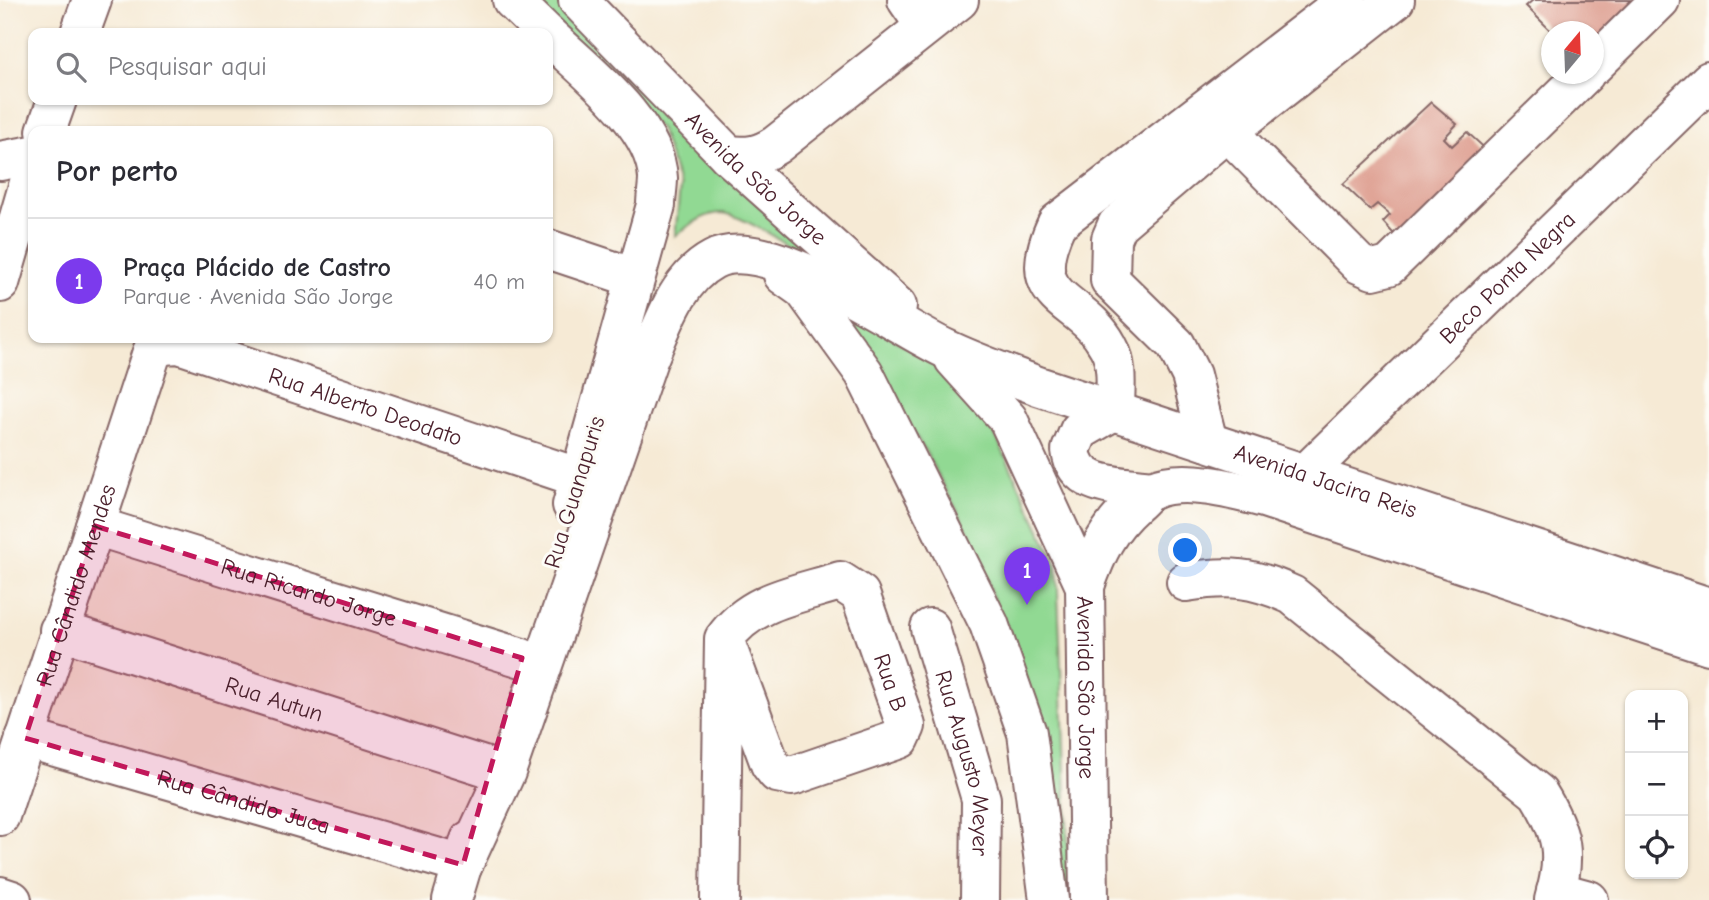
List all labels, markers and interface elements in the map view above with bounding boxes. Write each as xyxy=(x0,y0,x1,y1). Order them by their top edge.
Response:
north arrow xyxy=(1541,21,1604,84)
search box xyxy=(28,28,553,105)
icon: search xyxy=(52,48,90,86)
text: Pesquisar aqui xyxy=(108,52,267,82)
street label: Avenida São Jorge xyxy=(680,106,832,251)
text: Por perto xyxy=(56,154,178,189)
street label: Beco Ponta Negra xyxy=(1434,206,1581,350)
text: Praça Plácido de Castro xyxy=(123,253,391,283)
text: 1 xyxy=(74,268,84,295)
text: 40 m xyxy=(473,268,525,295)
text: Parque · Avenida São Jorge xyxy=(123,283,393,310)
street label: Rua Alberto Deodato xyxy=(265,362,466,452)
street label: Rua Guanapuris xyxy=(539,413,610,571)
street label: Avenida Jacira Reis xyxy=(1231,439,1420,524)
street label: Rua Cândido Mendes xyxy=(31,481,122,689)
your location xyxy=(1168,533,1202,567)
pin: 1 xyxy=(1004,547,1050,605)
street label: Rua Ricardo Jorge xyxy=(218,553,400,632)
street label: Avenida São Jorge xyxy=(1071,596,1100,779)
street label: Rua B xyxy=(868,650,913,715)
street label: Rua Augusto Meyer xyxy=(929,667,994,857)
street label: Rua Autun xyxy=(222,671,326,728)
map controls xyxy=(1625,690,1688,879)
button: + xyxy=(1625,690,1688,753)
button: − xyxy=(1625,753,1688,816)
street label: Rua Cândido Juca xyxy=(154,764,333,840)
button: locate xyxy=(1625,816,1688,879)

